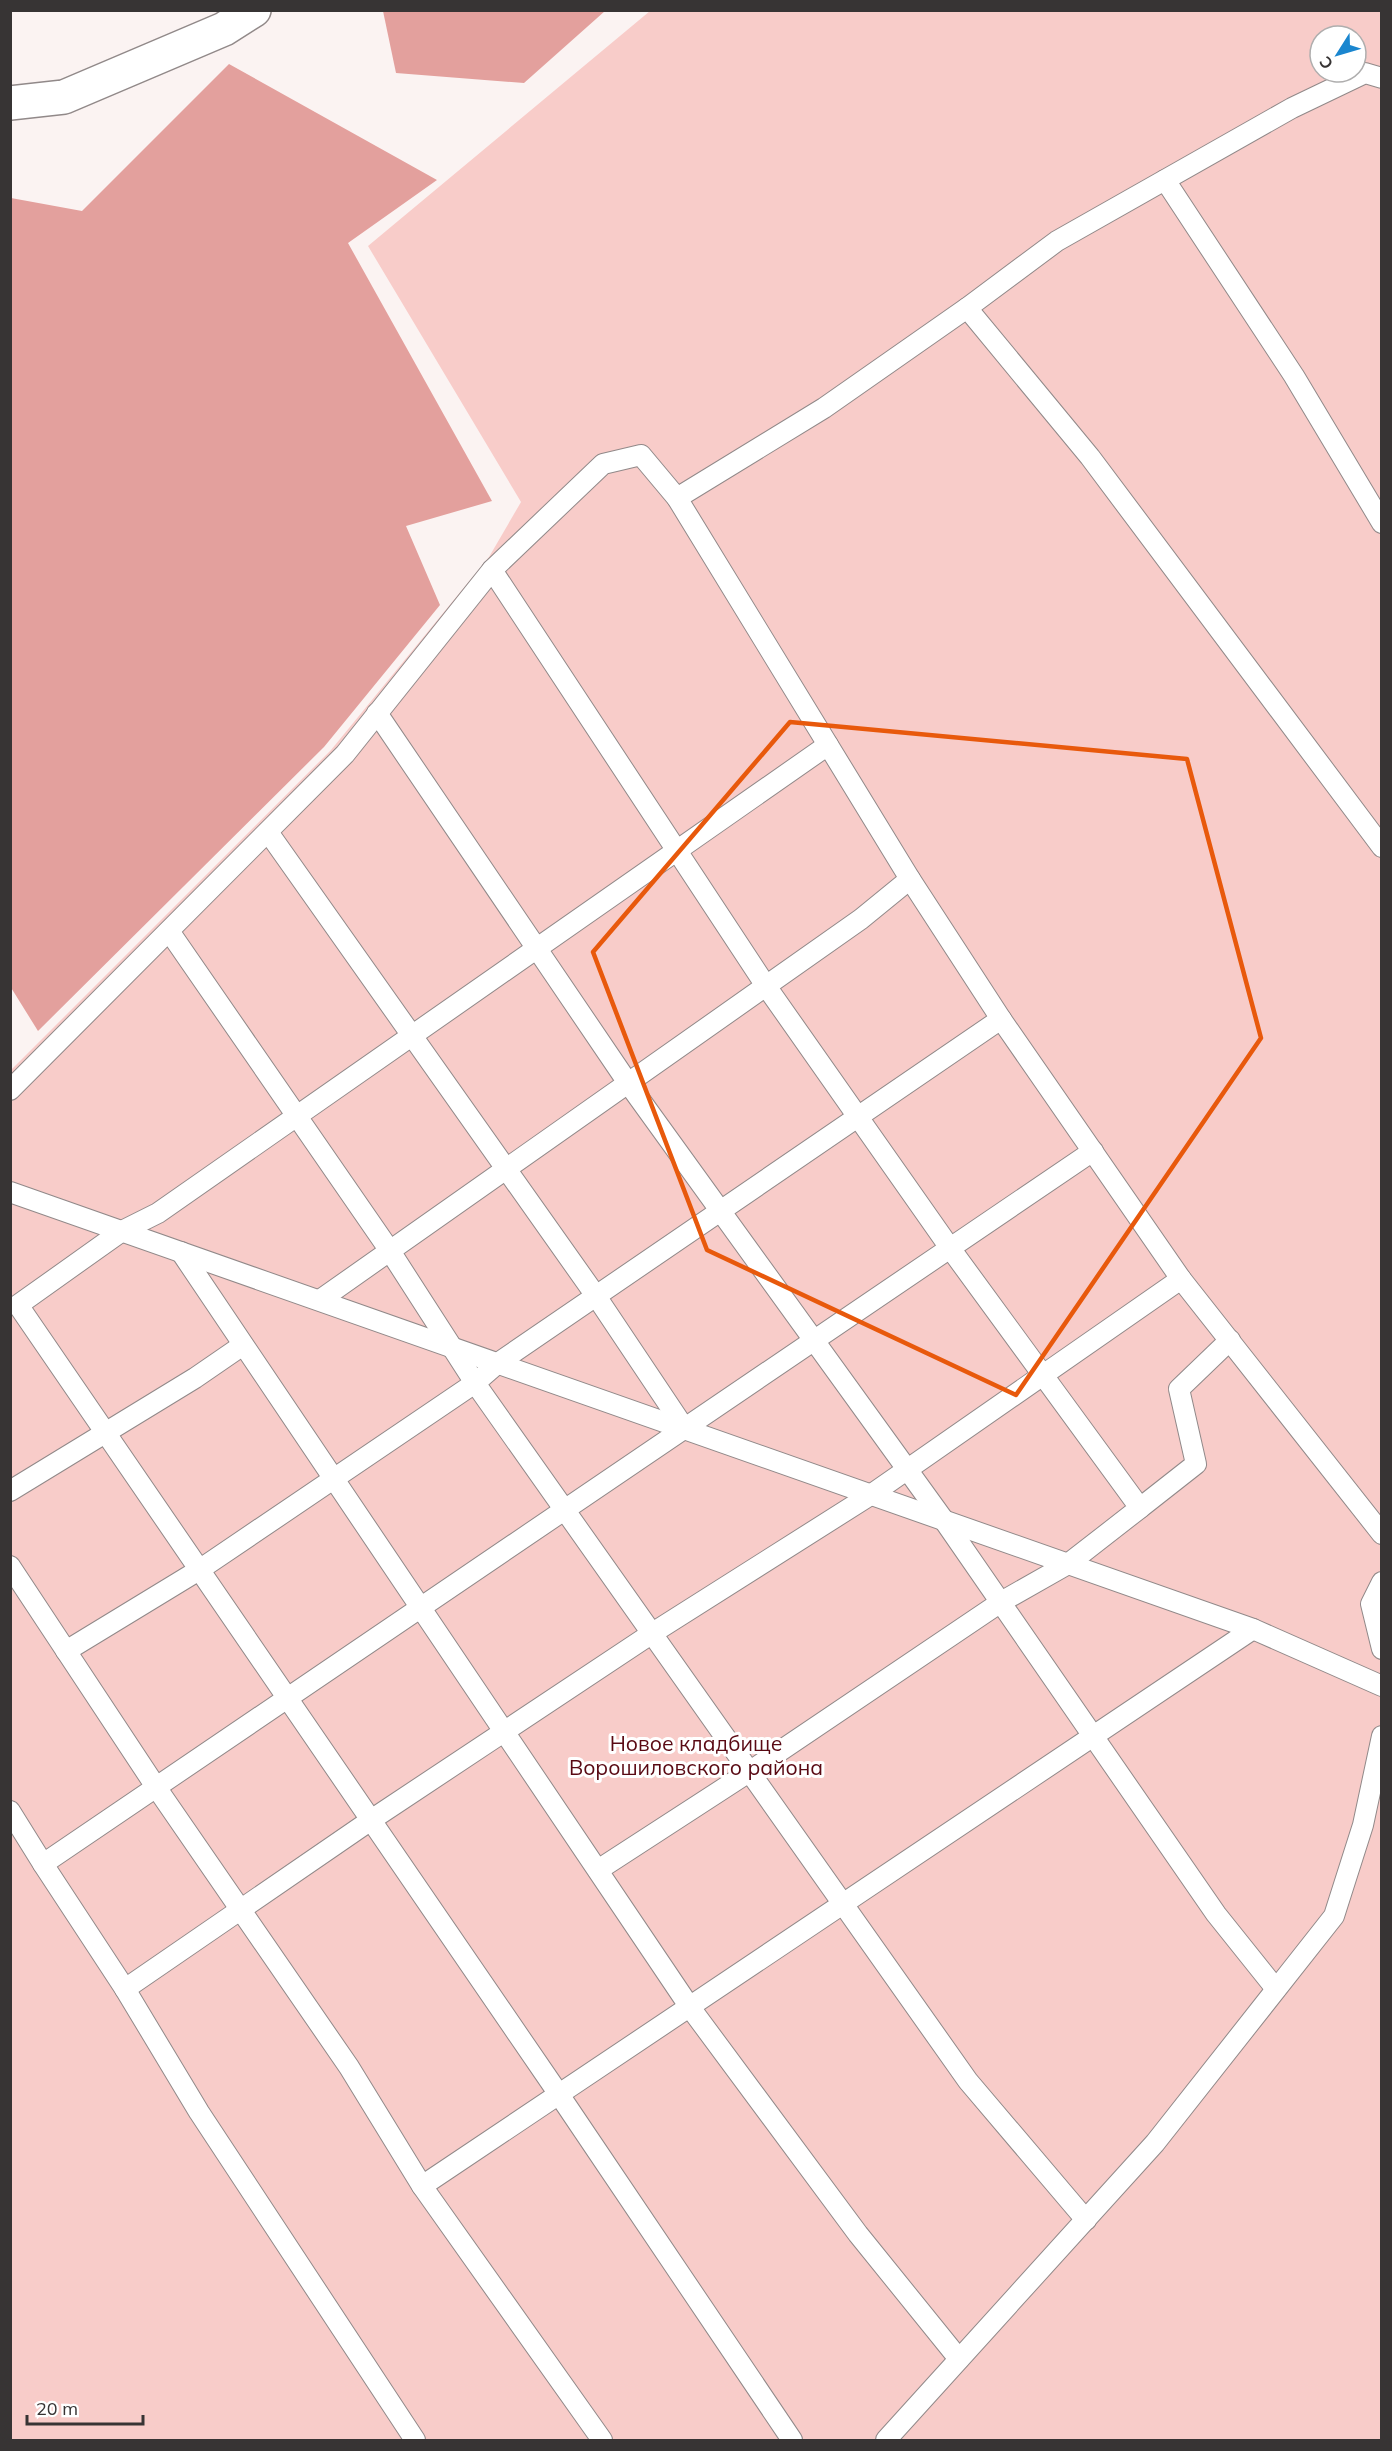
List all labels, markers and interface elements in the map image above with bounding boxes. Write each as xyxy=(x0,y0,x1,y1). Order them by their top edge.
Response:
north arrow xyxy=(1308,24,1368,84)
text: С xyxy=(1315,53,1337,73)
park label: Новое кладбище Ворошиловского района xyxy=(569,1730,823,1780)
scale bar xyxy=(27,2388,142,2426)
text: 20 m xyxy=(36,2397,78,2420)

